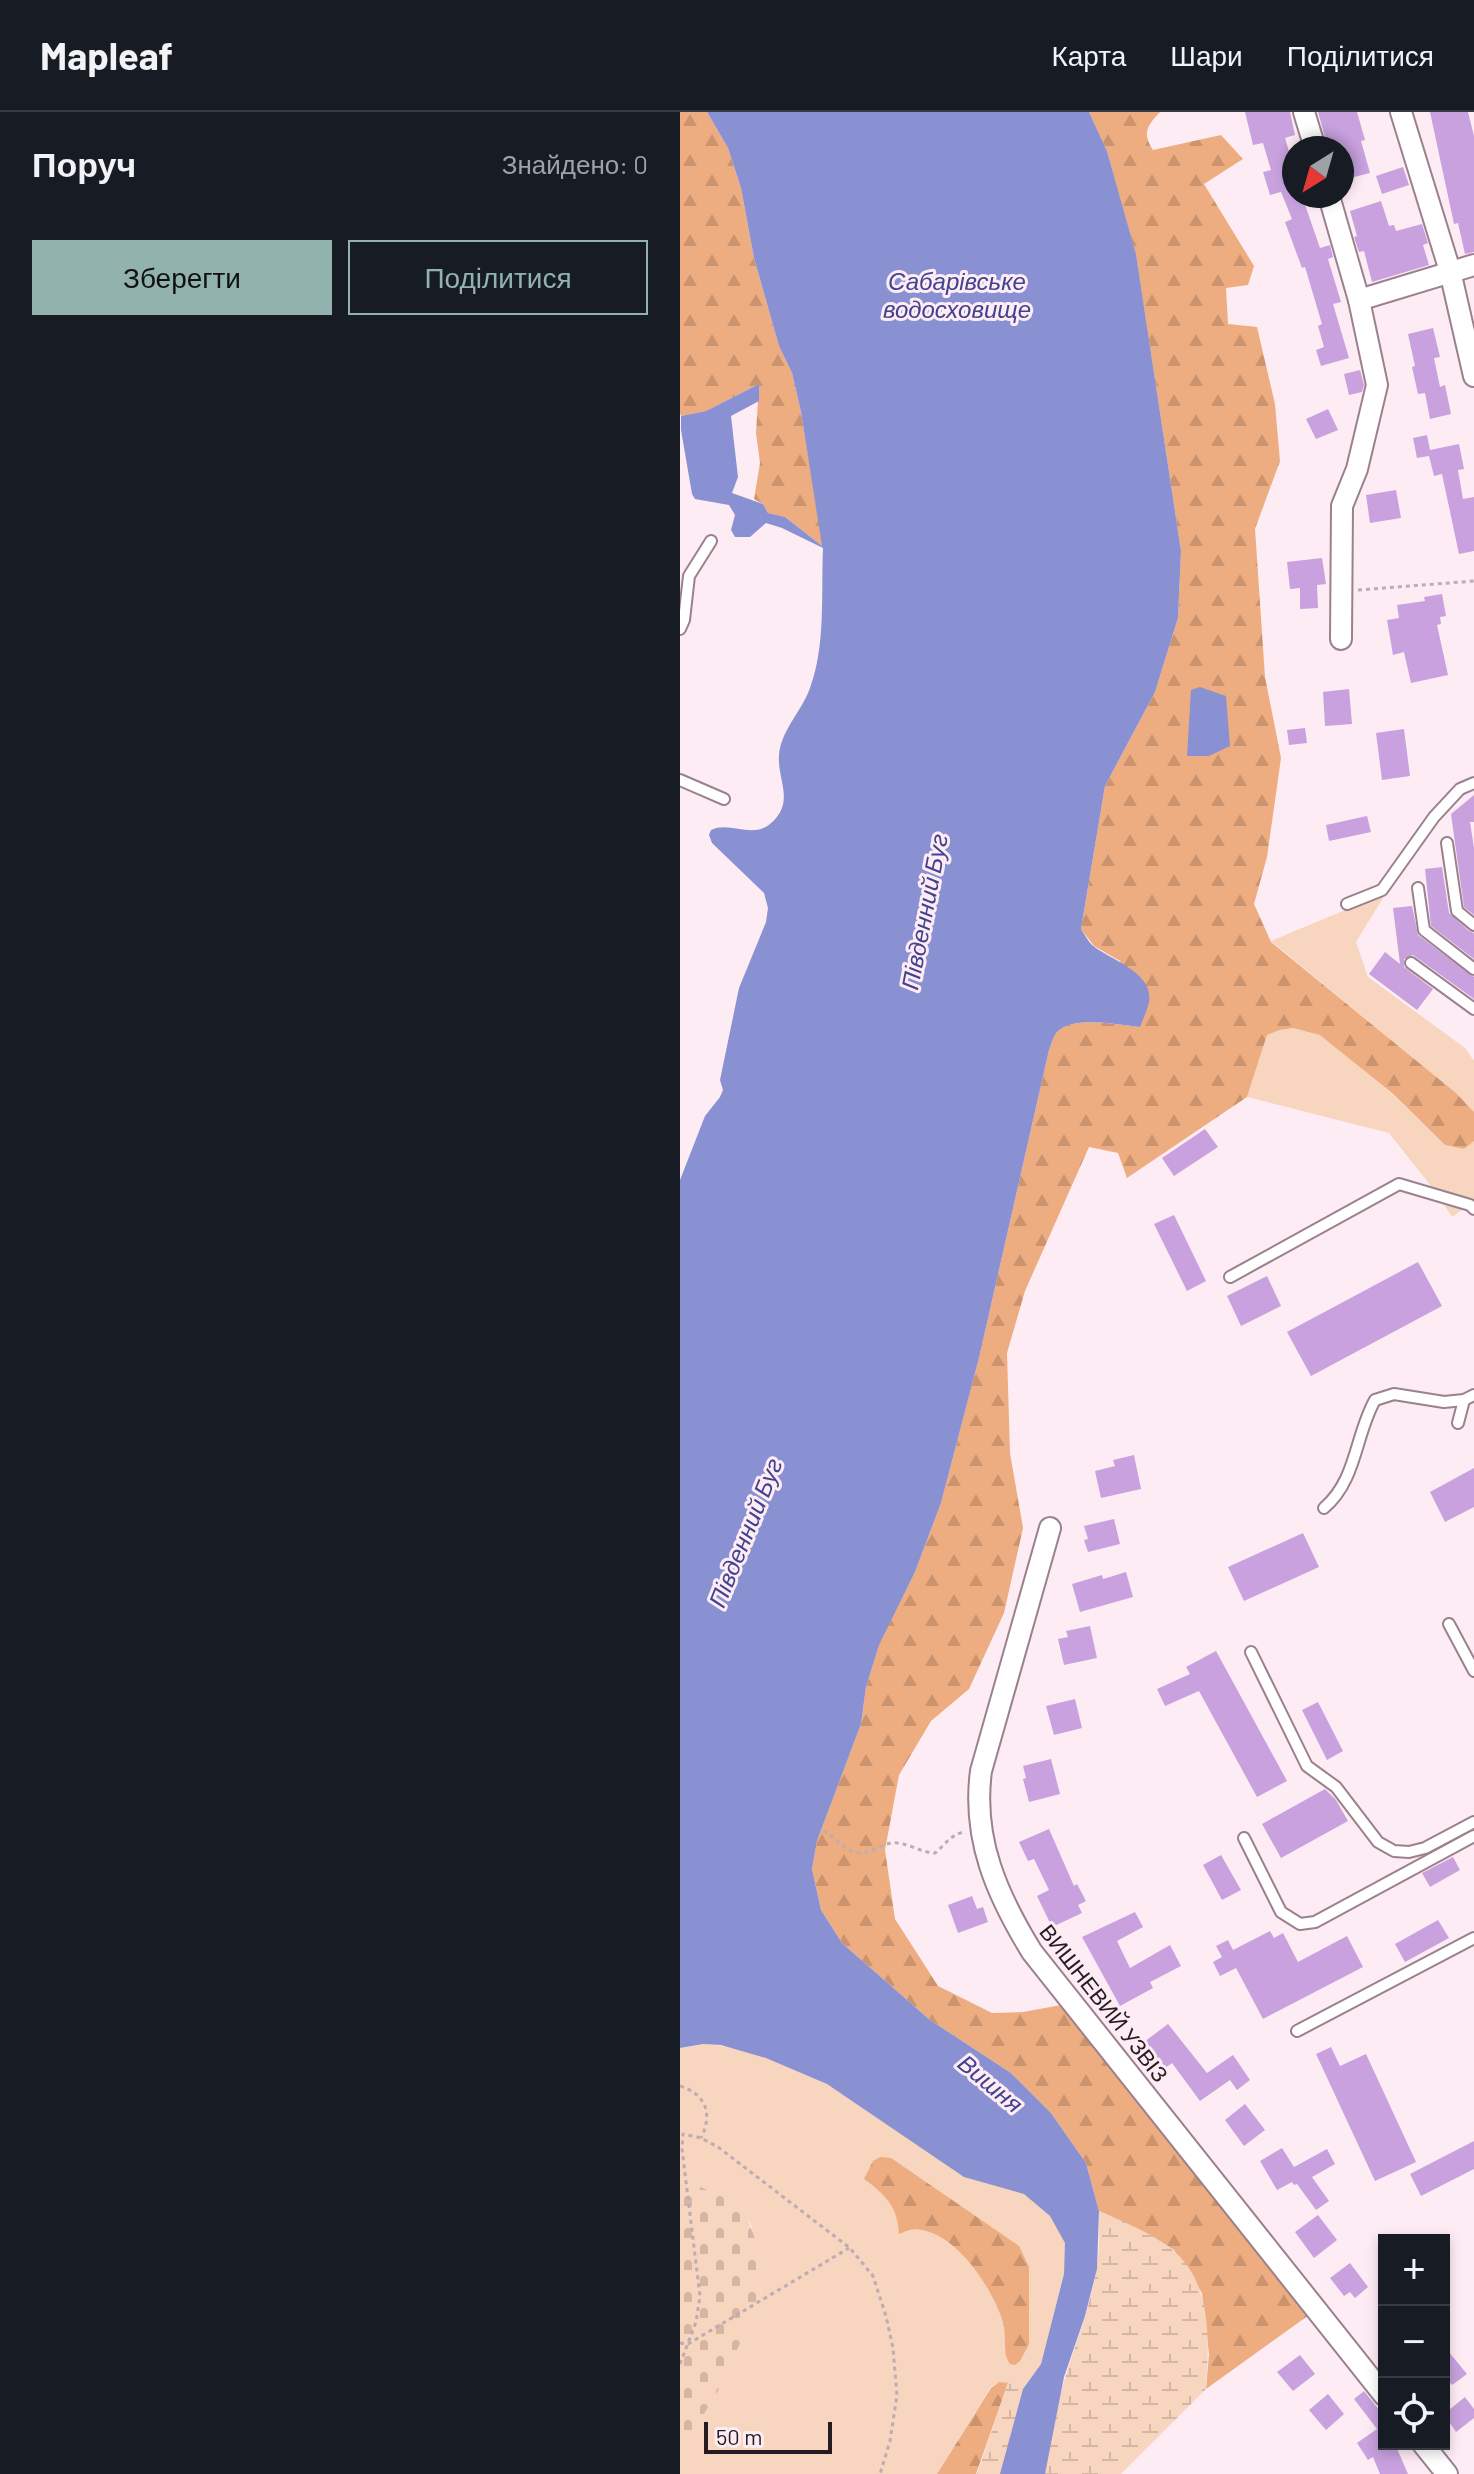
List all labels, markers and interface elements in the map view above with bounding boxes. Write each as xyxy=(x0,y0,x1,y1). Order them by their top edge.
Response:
text: Mapleaf xyxy=(40,32,173,78)
text: Карта xyxy=(1051,38,1126,72)
text: Шари xyxy=(1170,38,1243,72)
text: Поділитися xyxy=(1287,38,1434,72)
north arrow xyxy=(1282,136,1354,208)
text: Поруч xyxy=(32,143,136,184)
text: Знайдено: 0 xyxy=(502,148,648,179)
button: Зберегти xyxy=(32,240,332,315)
button: Поділитися xyxy=(348,240,648,315)
water label: Сабарівське водосховище xyxy=(883,266,1031,323)
water label: Південний Буг xyxy=(894,831,953,992)
water label: Південний Буг xyxy=(702,1454,788,1611)
street label: ВИШНЕВИЙ УЗВІЗ xyxy=(1035,1918,1174,2086)
water label: Вишня xyxy=(953,2048,1029,2118)
map controls xyxy=(1378,2234,1450,2450)
button: + xyxy=(1378,2234,1450,2306)
button: − xyxy=(1378,2306,1450,2378)
button: locate xyxy=(1378,2378,1450,2450)
scale bar xyxy=(704,2418,832,2454)
text: 50 m xyxy=(716,2423,762,2449)

